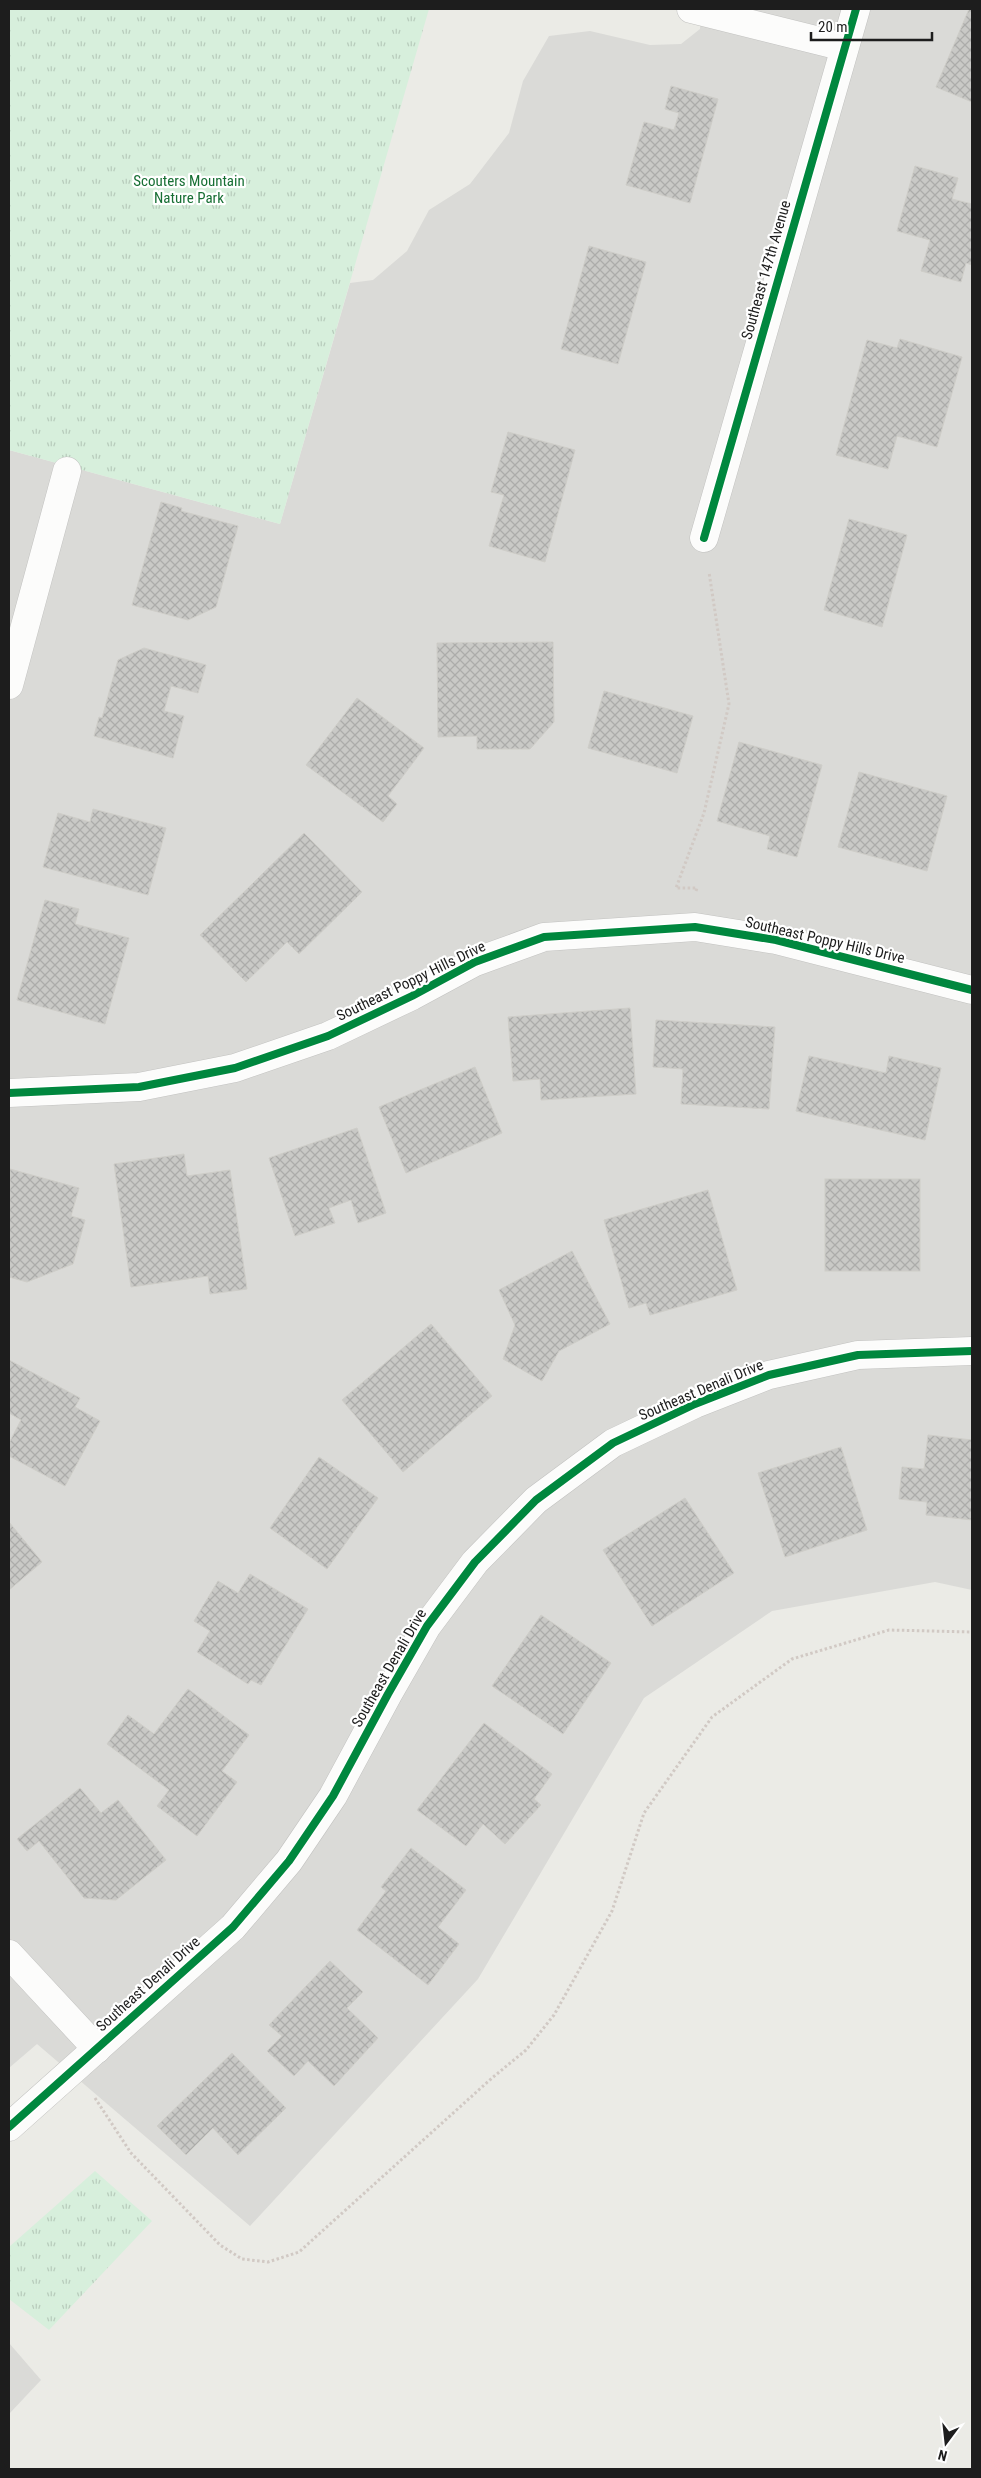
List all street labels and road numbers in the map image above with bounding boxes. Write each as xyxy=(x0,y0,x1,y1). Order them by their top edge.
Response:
street label: Southeast 147th Avenue xyxy=(738,198,794,342)
street label: Southeast Poppy Hills Drive xyxy=(743,913,907,967)
street label: Southeast Poppy Hills Drive xyxy=(334,937,488,1025)
street label: Southeast Denali Drive xyxy=(636,1356,766,1424)
street label: Southeast Denali Drive xyxy=(348,1606,430,1730)
street label: Southeast Denali Drive xyxy=(92,1933,204,2035)

